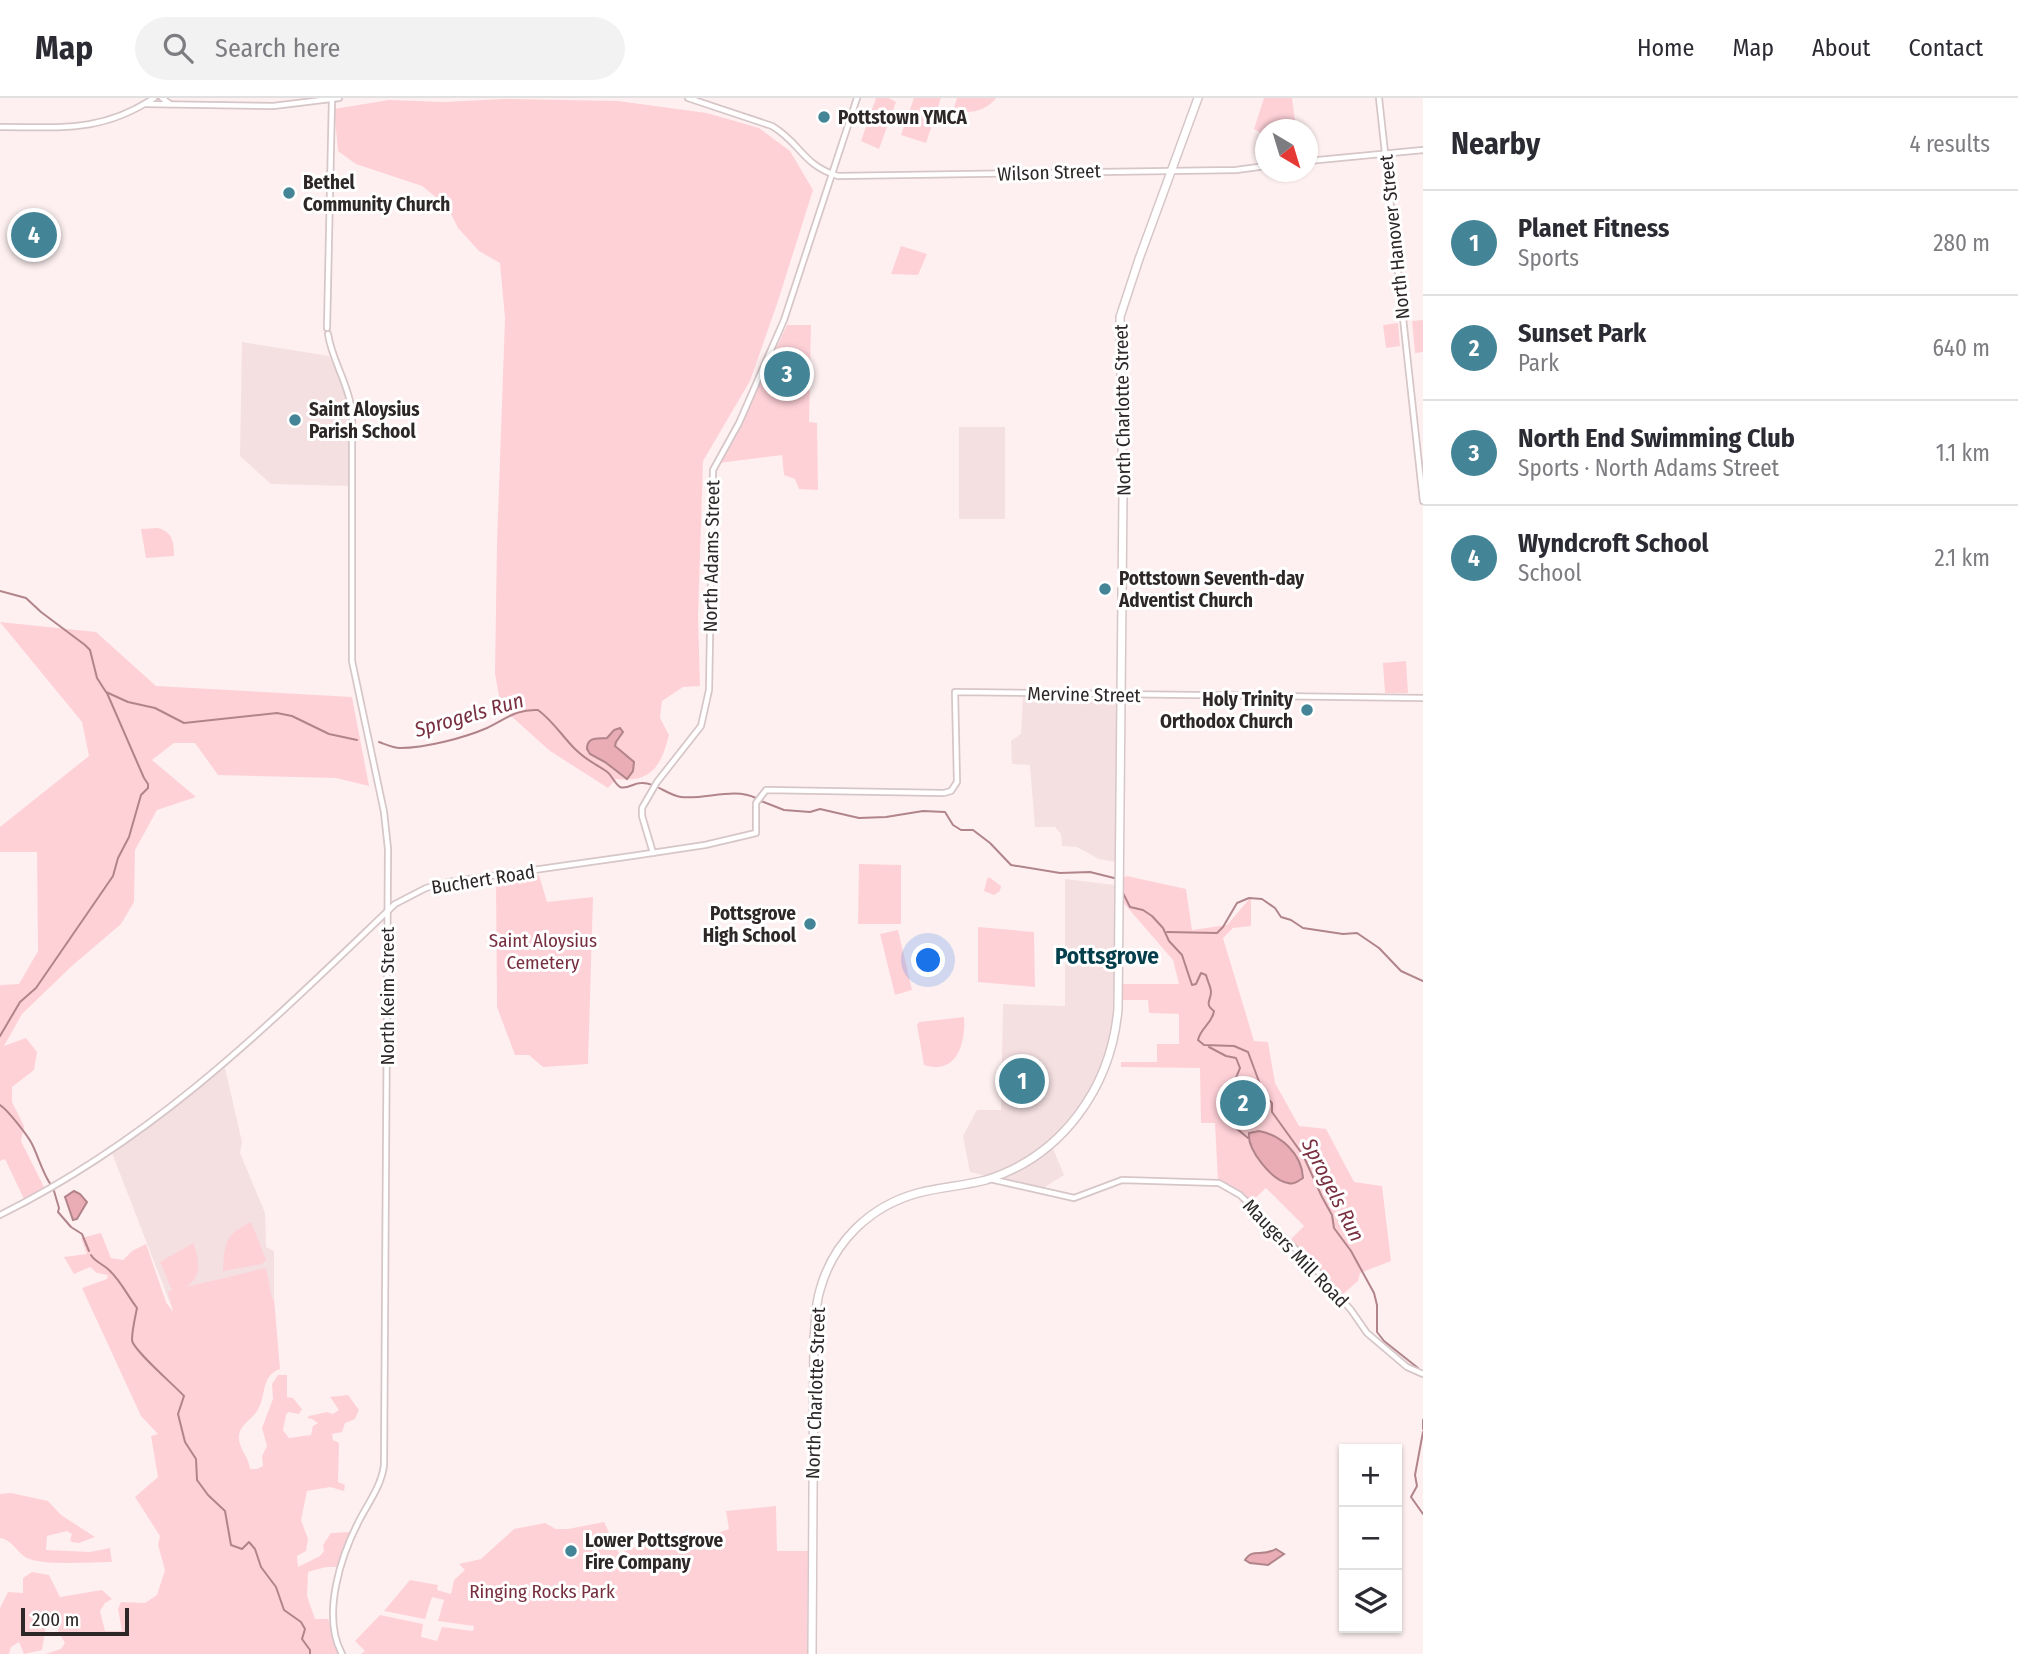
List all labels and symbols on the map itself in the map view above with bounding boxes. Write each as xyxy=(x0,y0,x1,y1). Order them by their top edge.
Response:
place label: Pottstown YMCA xyxy=(838,106,967,129)
marker: Pottstown YMCA xyxy=(816,109,832,125)
north arrow xyxy=(1255,119,1318,182)
street label: North Hanover Street xyxy=(1374,153,1415,320)
street label: Wilson Street xyxy=(997,159,1102,186)
place label: Bethel Community Church xyxy=(303,171,450,216)
marker: Bethel Community Church xyxy=(281,185,297,201)
pin: 4 xyxy=(11,209,57,261)
street label: North Charlotte Street xyxy=(1109,323,1135,496)
pin: 3 xyxy=(764,348,810,400)
place label: Saint Aloysius Parish School xyxy=(309,398,420,443)
marker: Saint Aloysius Parish School xyxy=(287,412,303,428)
street label: North Adams Street xyxy=(699,479,724,632)
place label: Pottstown Seventh-day Adventist Church xyxy=(1118,567,1305,612)
marker: Pottstown Seventh-day Adventist Church xyxy=(1097,581,1113,597)
street label: Mervine Street xyxy=(1027,682,1142,707)
water label: Sprogels Run xyxy=(410,687,527,743)
place label: Holy Trinity Orthodox Church xyxy=(1160,688,1294,733)
marker: Holy Trinity Orthodox Church xyxy=(1299,702,1315,718)
street label: Buchert Road xyxy=(430,860,537,899)
place label: Pottsgrove High School xyxy=(703,902,797,947)
marker: Pottsgrove High School xyxy=(802,916,818,932)
street label: North Keim Street xyxy=(376,926,399,1065)
park label: Saint Aloysius Cemetery xyxy=(489,929,597,974)
district label: Pottsgrove xyxy=(1055,942,1159,970)
your location xyxy=(911,943,945,977)
pin: 1 xyxy=(999,1055,1045,1107)
pin: 2 xyxy=(1220,1077,1266,1129)
water label: Sprogels Run xyxy=(1295,1133,1370,1246)
street label: Maugers Mill Road xyxy=(1238,1194,1353,1312)
street label: North Charlotte Street xyxy=(801,1306,830,1479)
place label: Lower Pottsgrove Fire Company xyxy=(585,1529,723,1574)
marker: Lower Pottsgrove Fire Company xyxy=(563,1543,579,1559)
park label: Ringing Rocks Park xyxy=(469,1580,615,1603)
scale bar xyxy=(21,1605,130,1637)

